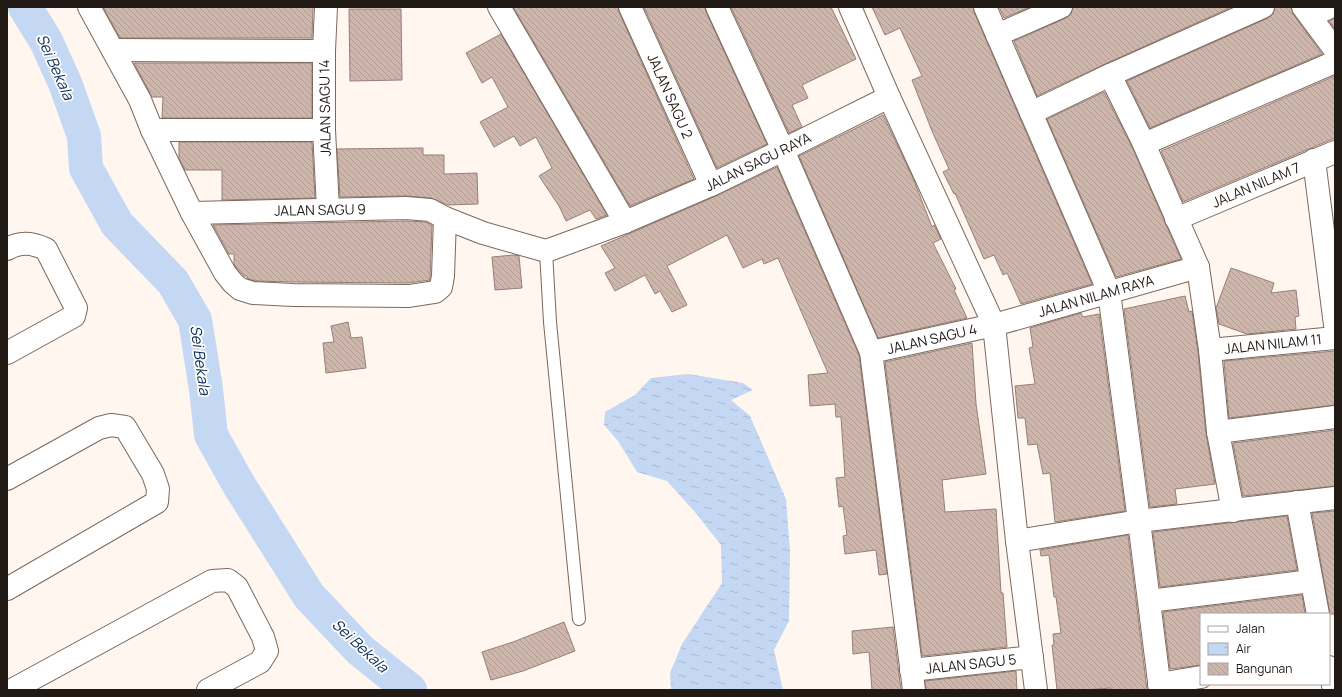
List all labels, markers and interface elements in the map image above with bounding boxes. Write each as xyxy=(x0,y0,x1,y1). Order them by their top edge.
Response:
water label: Sei Bekala xyxy=(32,31,80,104)
street label: JALAN SAGU 2 xyxy=(643,50,698,141)
street label: JALAN SAGU 14 xyxy=(314,59,335,157)
street label: JALAN SAGU RAYA xyxy=(702,128,814,195)
street label: JALAN NILAM 7 xyxy=(1209,157,1303,212)
street label: JALAN SAGU 9 xyxy=(274,199,366,220)
street label: JALAN NILAM RAYA xyxy=(1036,270,1156,321)
street label: JALAN SAGU 4 xyxy=(885,319,979,358)
water label: Sei Bekala xyxy=(185,324,216,397)
street label: JALAN NILAM 11 xyxy=(1223,329,1323,358)
legend xyxy=(1200,613,1330,685)
water label: Sei Bekala xyxy=(328,614,394,678)
text: Jalan xyxy=(1236,620,1265,637)
text: Air xyxy=(1236,640,1251,657)
street label: JALAN SAGU 5 xyxy=(925,649,1017,678)
text: Bangunan xyxy=(1236,660,1292,677)

